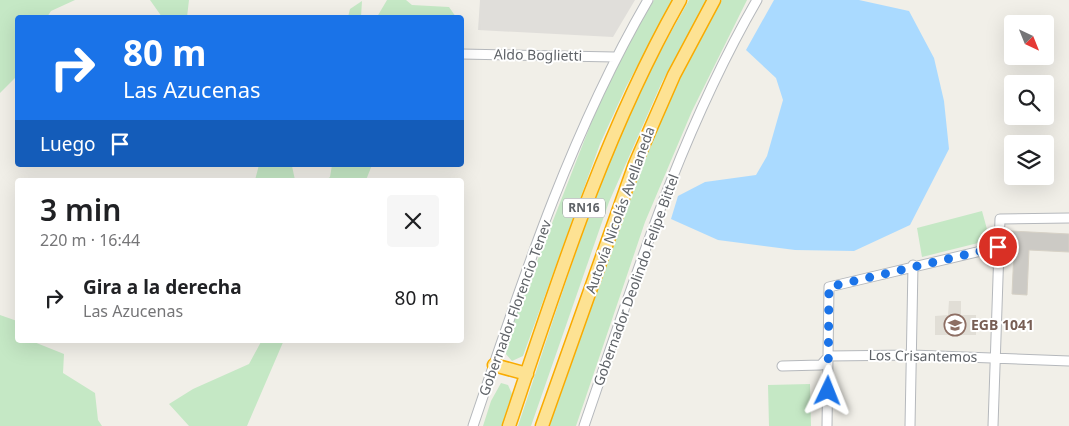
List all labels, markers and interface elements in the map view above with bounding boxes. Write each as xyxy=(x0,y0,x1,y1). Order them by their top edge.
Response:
north arrow xyxy=(1004,15,1054,65)
map controls xyxy=(1004,15,1054,185)
text: 80 m xyxy=(123,29,206,76)
icon: right xyxy=(40,35,105,100)
street label: Aldo Boglietti xyxy=(494,44,582,65)
text: Las Azucenas xyxy=(123,74,261,104)
button: search xyxy=(1004,75,1054,125)
street label: Autovía Nicolás Avellaneda xyxy=(580,124,659,296)
icon: arrive xyxy=(106,130,134,158)
text: Luego xyxy=(40,131,96,157)
button: layers xyxy=(1004,135,1054,185)
street label: Gobernador Deolindo Felipe Bittel xyxy=(588,171,683,388)
text: 3 min xyxy=(40,189,121,230)
button: close xyxy=(387,195,439,247)
road number: RN16 xyxy=(563,198,605,218)
street label: Gobernador Florencio Tenev xyxy=(474,216,556,398)
pin xyxy=(977,226,1019,268)
text: 220 m · 16:44 xyxy=(40,229,140,251)
icon: arrive xyxy=(984,233,1012,261)
text: Gira a la derecha xyxy=(83,274,242,300)
icon: right xyxy=(40,284,68,312)
text: 80 m xyxy=(395,285,439,311)
text: Las Azucenas xyxy=(83,300,183,322)
school or university icon: EGB 1041 xyxy=(943,313,967,337)
place label: EGB 1041 xyxy=(971,315,1034,334)
street label: Los Crisantemos xyxy=(868,345,978,366)
position arrow xyxy=(801,364,853,416)

